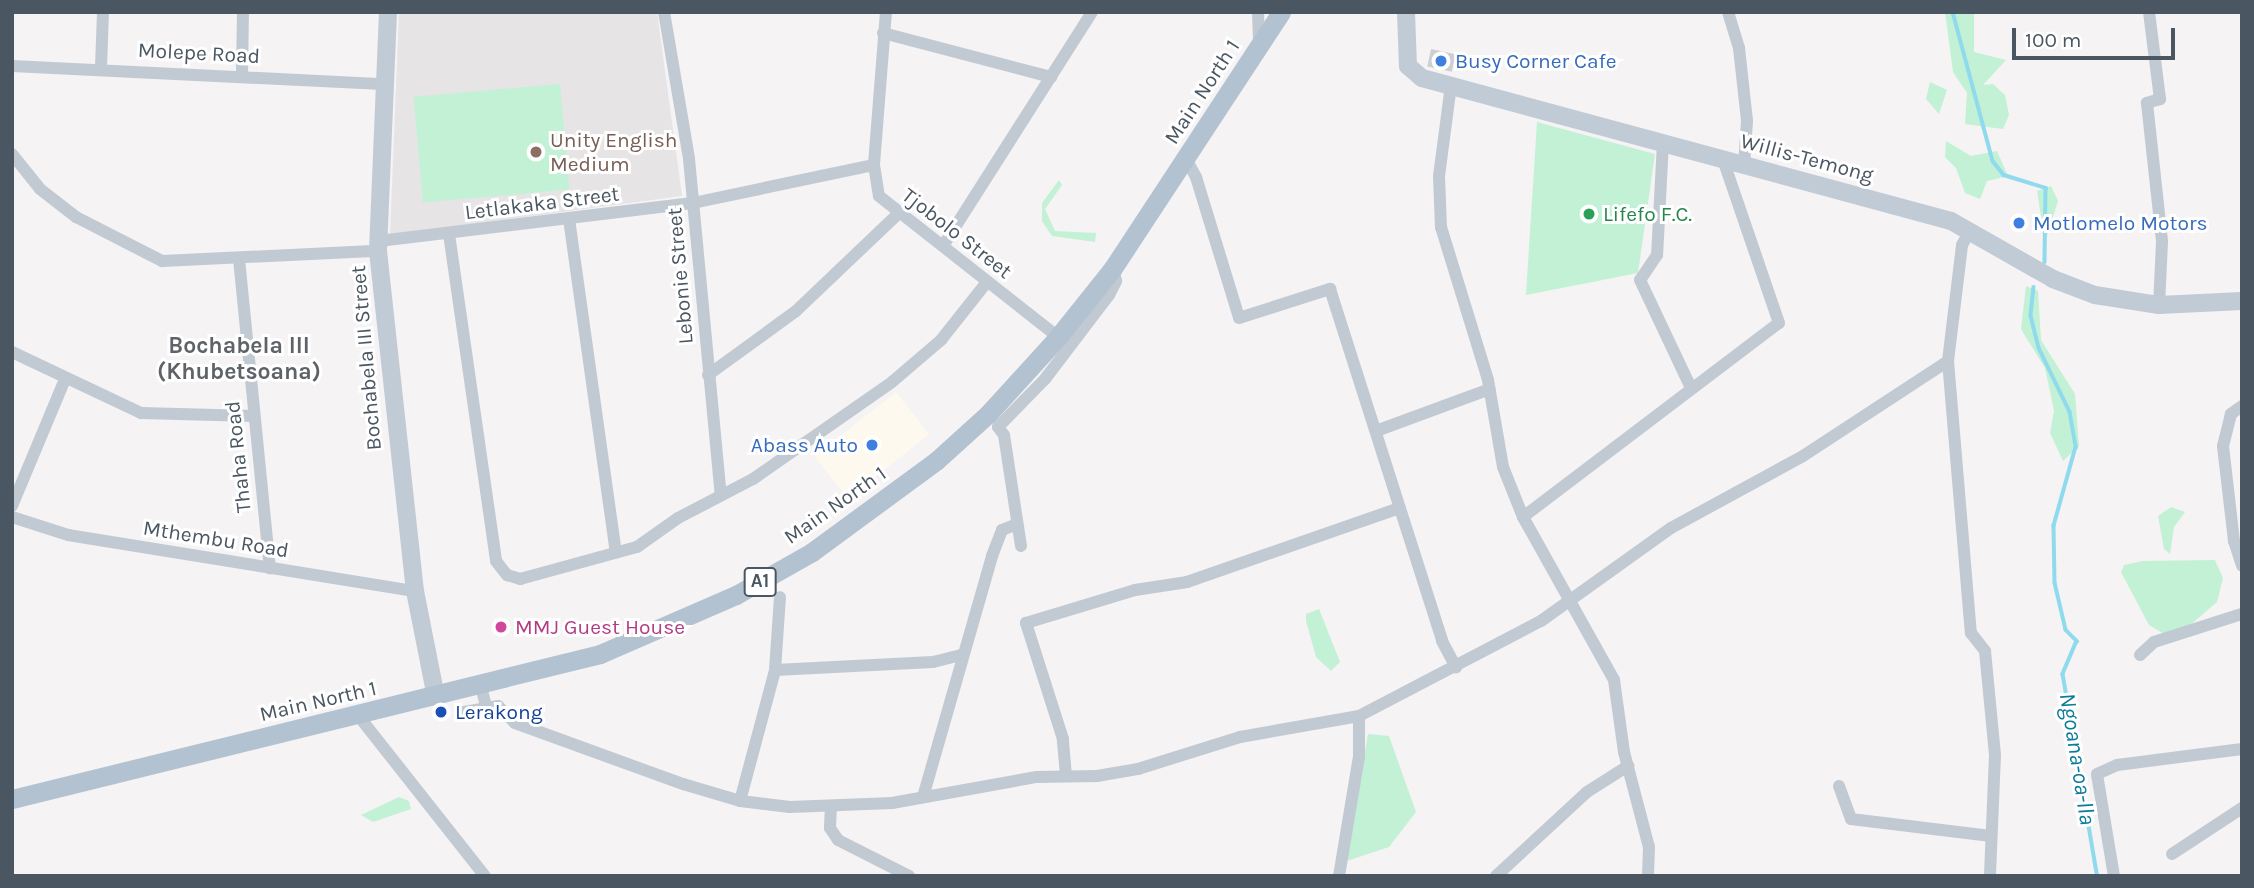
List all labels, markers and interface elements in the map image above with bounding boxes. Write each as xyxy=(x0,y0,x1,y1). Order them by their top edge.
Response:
scale bar xyxy=(2016,14,2179,58)
text: 100 m xyxy=(2025,28,2082,52)
street label: Main North 1 xyxy=(1159,35,1245,149)
street label: Molepe Road xyxy=(137,37,261,69)
place label: Busy Corner Cafe xyxy=(1455,48,1617,74)
marker: Busy Corner Cafe xyxy=(1433,53,1449,69)
place label: Unity English Medium xyxy=(550,127,677,177)
street label: Willis-Temong xyxy=(1738,128,1876,188)
marker: Unity English Medium xyxy=(528,144,544,160)
street label: Letlakaka Street xyxy=(463,181,621,225)
street label: Tjobolo Street xyxy=(897,182,1017,284)
place label: Lifefo F.C. xyxy=(1603,201,1692,227)
marker: Lifefo F.C. xyxy=(1581,206,1597,222)
street label: Lebonie Street xyxy=(661,207,699,345)
place label: Motlomelo Motors xyxy=(2033,210,2208,236)
marker: Motlomelo Motors xyxy=(2011,215,2027,231)
street label: Bochabela III Street xyxy=(345,264,387,452)
district label: Bochabela III (Khubetsoana) xyxy=(157,332,321,386)
street label: Thaha Road xyxy=(220,400,256,514)
place label: Abass Auto xyxy=(751,432,858,458)
marker: Abass Auto xyxy=(864,437,880,453)
street label: Main North 1 xyxy=(779,460,891,550)
street label: Mthembu Road xyxy=(141,515,291,563)
road number: A1 xyxy=(742,566,778,597)
place label: MMJ Guest House xyxy=(515,614,685,640)
marker: MMJ Guest House xyxy=(493,619,509,635)
street label: Main North 1 xyxy=(257,675,379,727)
water label: Ngoana-oa-lla xyxy=(2053,691,2101,827)
place label: Lerakong xyxy=(455,699,543,725)
marker: Lerakong xyxy=(433,704,449,720)

